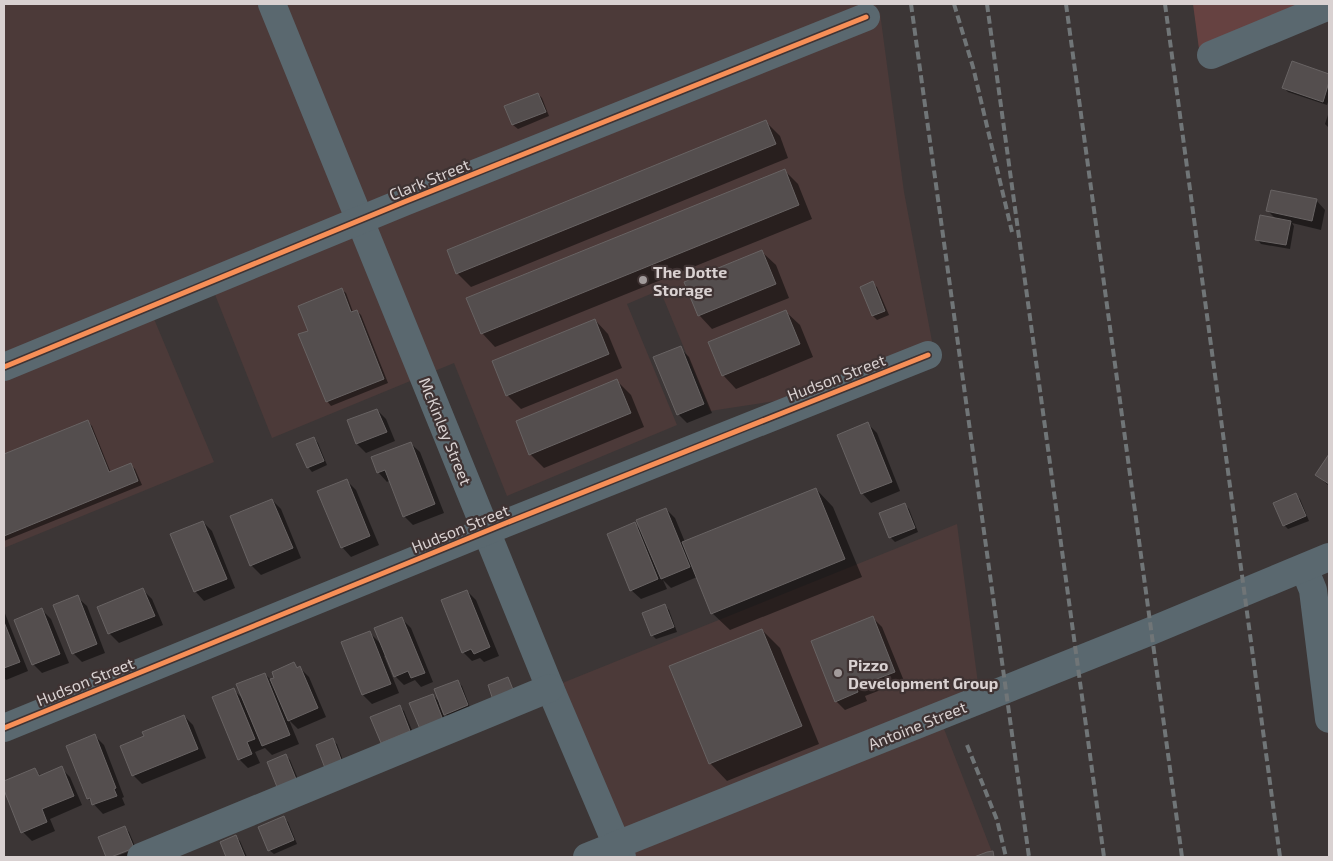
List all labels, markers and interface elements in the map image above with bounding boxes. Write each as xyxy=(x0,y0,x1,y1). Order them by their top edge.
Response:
street label: Clark Street xyxy=(386,154,472,204)
place label: The Dotte Storage xyxy=(653,262,727,299)
marker: The Dotte Storage xyxy=(637,274,649,286)
street label: Hudson Street xyxy=(784,350,888,404)
street label: McKinley Street xyxy=(416,375,476,487)
street label: Hudson Street xyxy=(408,500,512,556)
street label: Hudson Street xyxy=(33,653,137,709)
place label: Pizzo Development Group xyxy=(848,655,998,692)
marker: Pizzo Development Group xyxy=(832,667,844,679)
street label: Antoine Street xyxy=(865,697,969,753)

